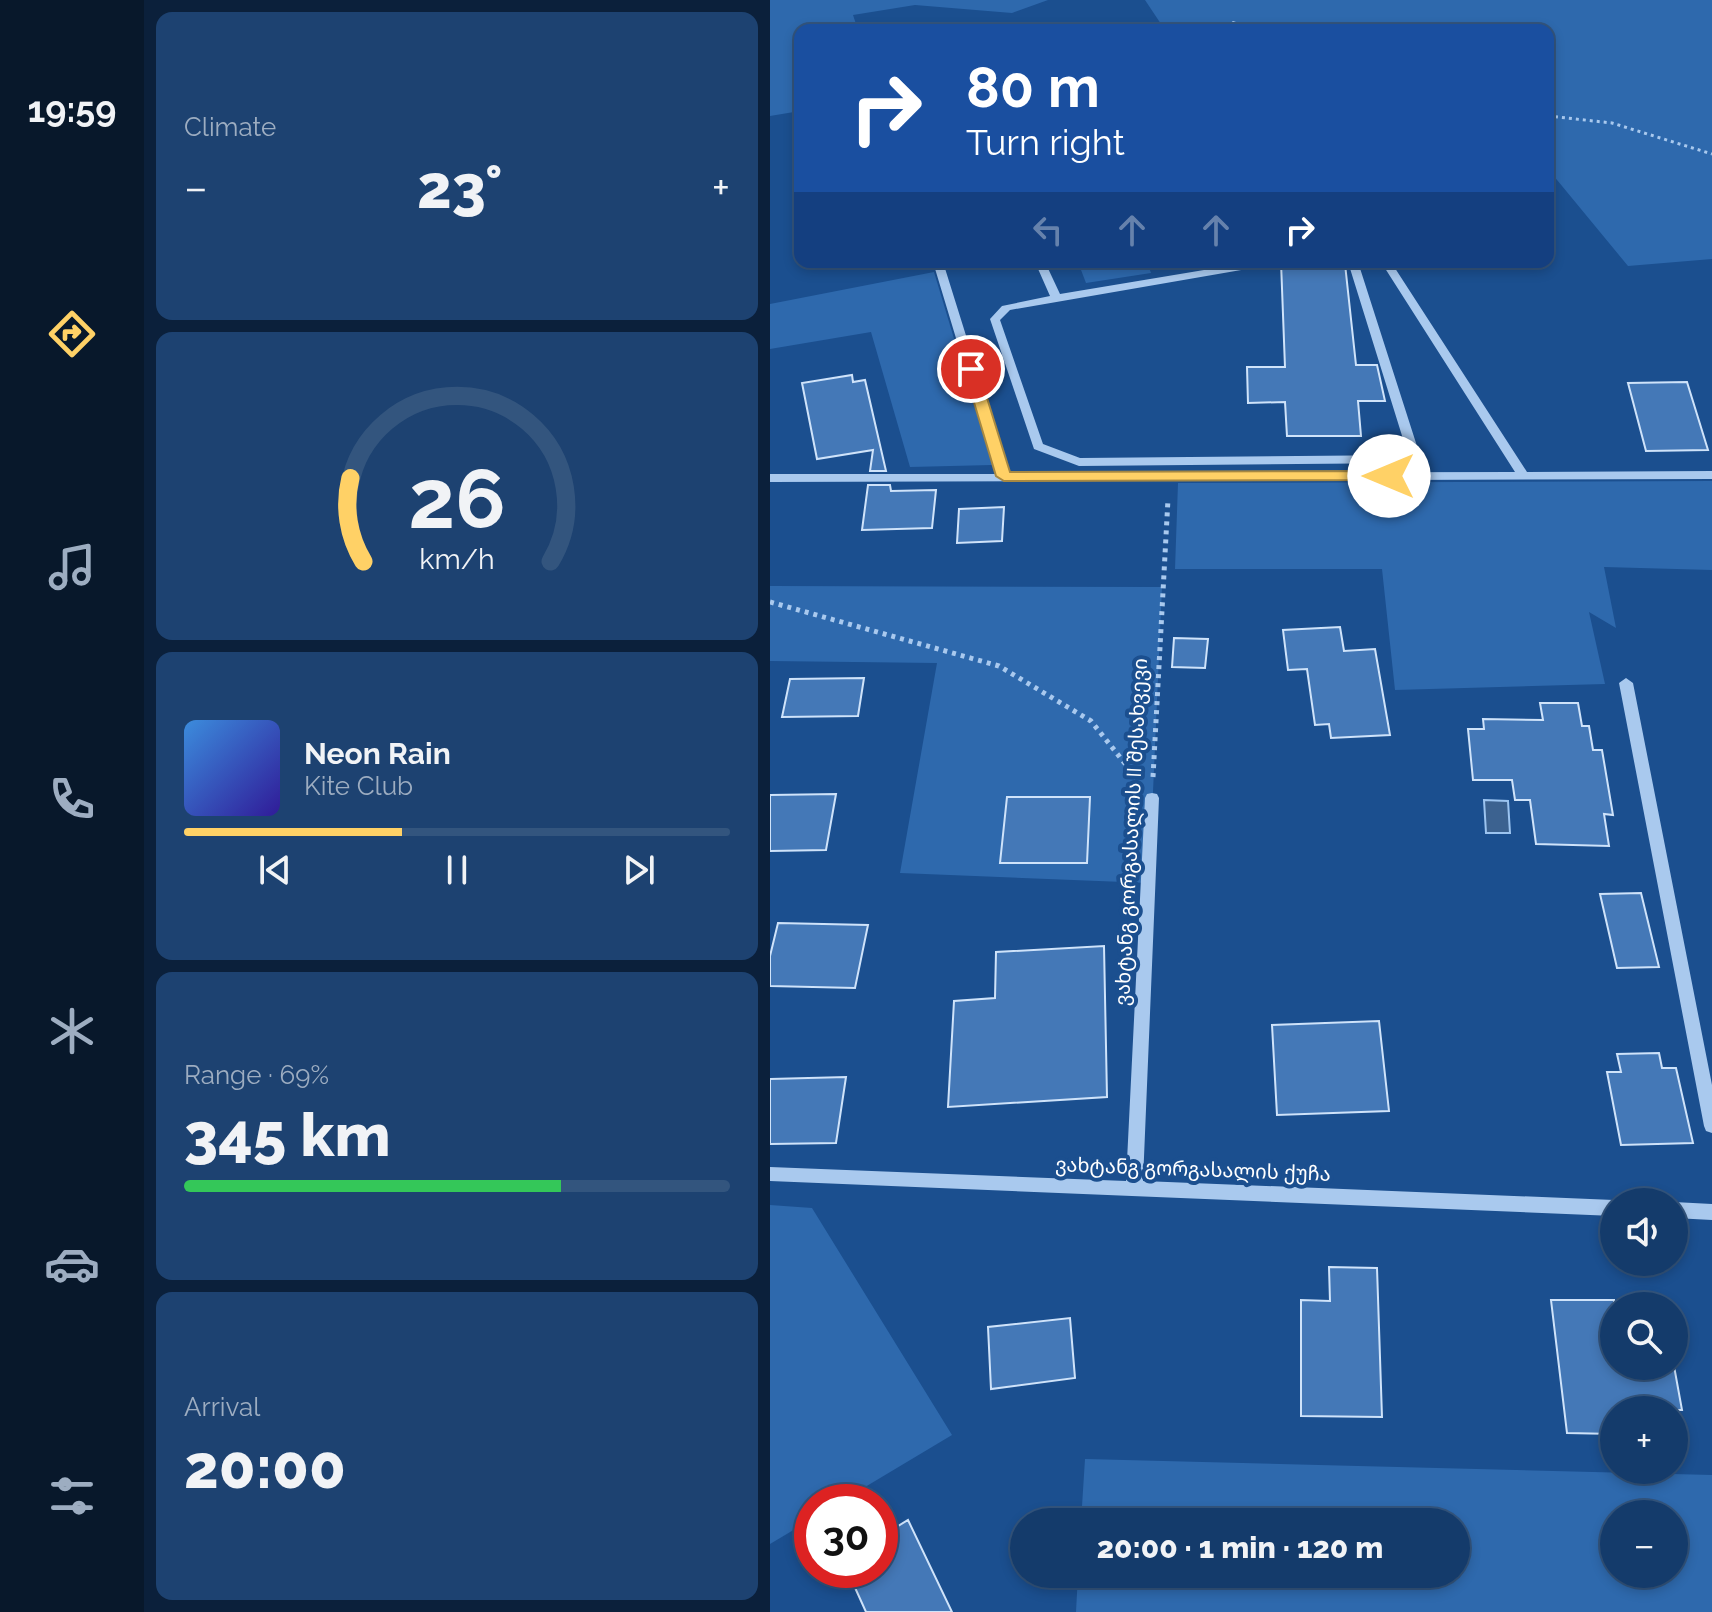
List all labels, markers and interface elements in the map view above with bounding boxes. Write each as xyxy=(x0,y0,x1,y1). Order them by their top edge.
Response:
text: 80 m xyxy=(966,54,1100,120)
icon: right xyxy=(834,56,938,160)
text: 19:59 xyxy=(27,88,117,130)
text: Climate xyxy=(184,112,276,142)
text: Turn right xyxy=(966,121,1125,163)
text: 23° xyxy=(417,152,503,222)
text: − xyxy=(184,162,208,213)
text: + xyxy=(712,162,730,213)
icon: left xyxy=(1026,208,1070,252)
icon: ahead xyxy=(1110,208,1154,252)
icon: ahead xyxy=(1194,208,1238,252)
icon: right xyxy=(1278,208,1322,252)
icon: directions xyxy=(44,306,100,362)
pin xyxy=(937,335,1005,403)
icon: arrive xyxy=(949,347,993,391)
position arrow xyxy=(1347,434,1431,518)
text: 26 xyxy=(408,450,506,547)
icon: music xyxy=(44,539,100,595)
text: km/h xyxy=(419,542,495,576)
street label: ვახტანგ გორგასალის II შესახვევი xyxy=(1110,657,1153,1007)
text: Neon Rain xyxy=(304,736,451,771)
icon: phone xyxy=(44,771,100,827)
text: Kite Club xyxy=(304,771,413,801)
icon: previous xyxy=(253,848,297,892)
icon: pause xyxy=(435,848,479,892)
icon: next xyxy=(617,848,661,892)
icon: climate xyxy=(44,1003,100,1059)
text: Range · 69% xyxy=(184,1060,329,1090)
text: 345 km xyxy=(184,1100,391,1170)
street label: ვახტანგ გორგასალის ქუჩა xyxy=(1055,1152,1331,1187)
map controls xyxy=(1600,1188,1688,1588)
button: sound xyxy=(1600,1188,1688,1276)
icon: car xyxy=(44,1236,100,1292)
button: search xyxy=(1600,1292,1688,1380)
text: Arrival xyxy=(184,1392,260,1422)
button: + xyxy=(1600,1396,1688,1484)
text: 20:00 xyxy=(184,1432,346,1502)
icon: filters xyxy=(44,1468,100,1524)
speed limit sign: 30 xyxy=(794,1484,898,1588)
button: − xyxy=(1600,1500,1688,1588)
text: 20:00 · 1 min · 120 m xyxy=(1097,1530,1383,1565)

